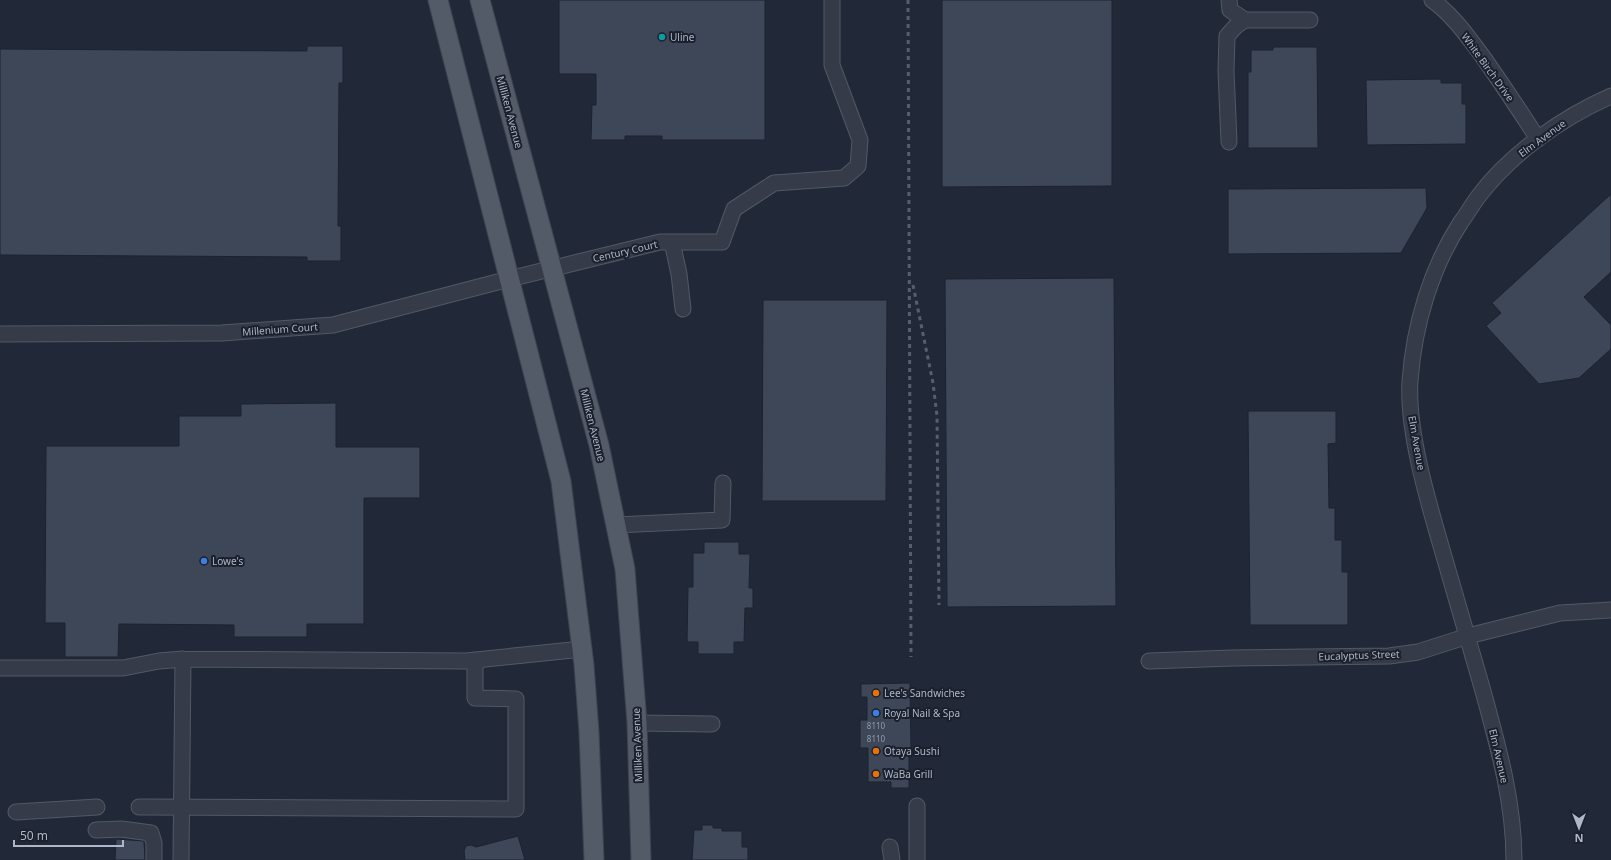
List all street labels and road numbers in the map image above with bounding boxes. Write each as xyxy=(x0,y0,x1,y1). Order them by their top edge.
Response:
street label: White Birch Drive xyxy=(1458,30,1518,104)
street label: Milliken Avenue xyxy=(494,74,526,150)
street label: Elm Avenue xyxy=(1516,116,1569,160)
street label: Century Court xyxy=(591,237,659,265)
street label: Millenium Court xyxy=(242,319,319,339)
street label: Milliken Avenue xyxy=(577,387,609,463)
street label: Elm Avenue xyxy=(1405,415,1429,472)
street label: Eucalyptus Street xyxy=(1318,647,1400,663)
street label: Milliken Avenue xyxy=(629,707,645,782)
street label: Elm Avenue xyxy=(1486,728,1512,785)

